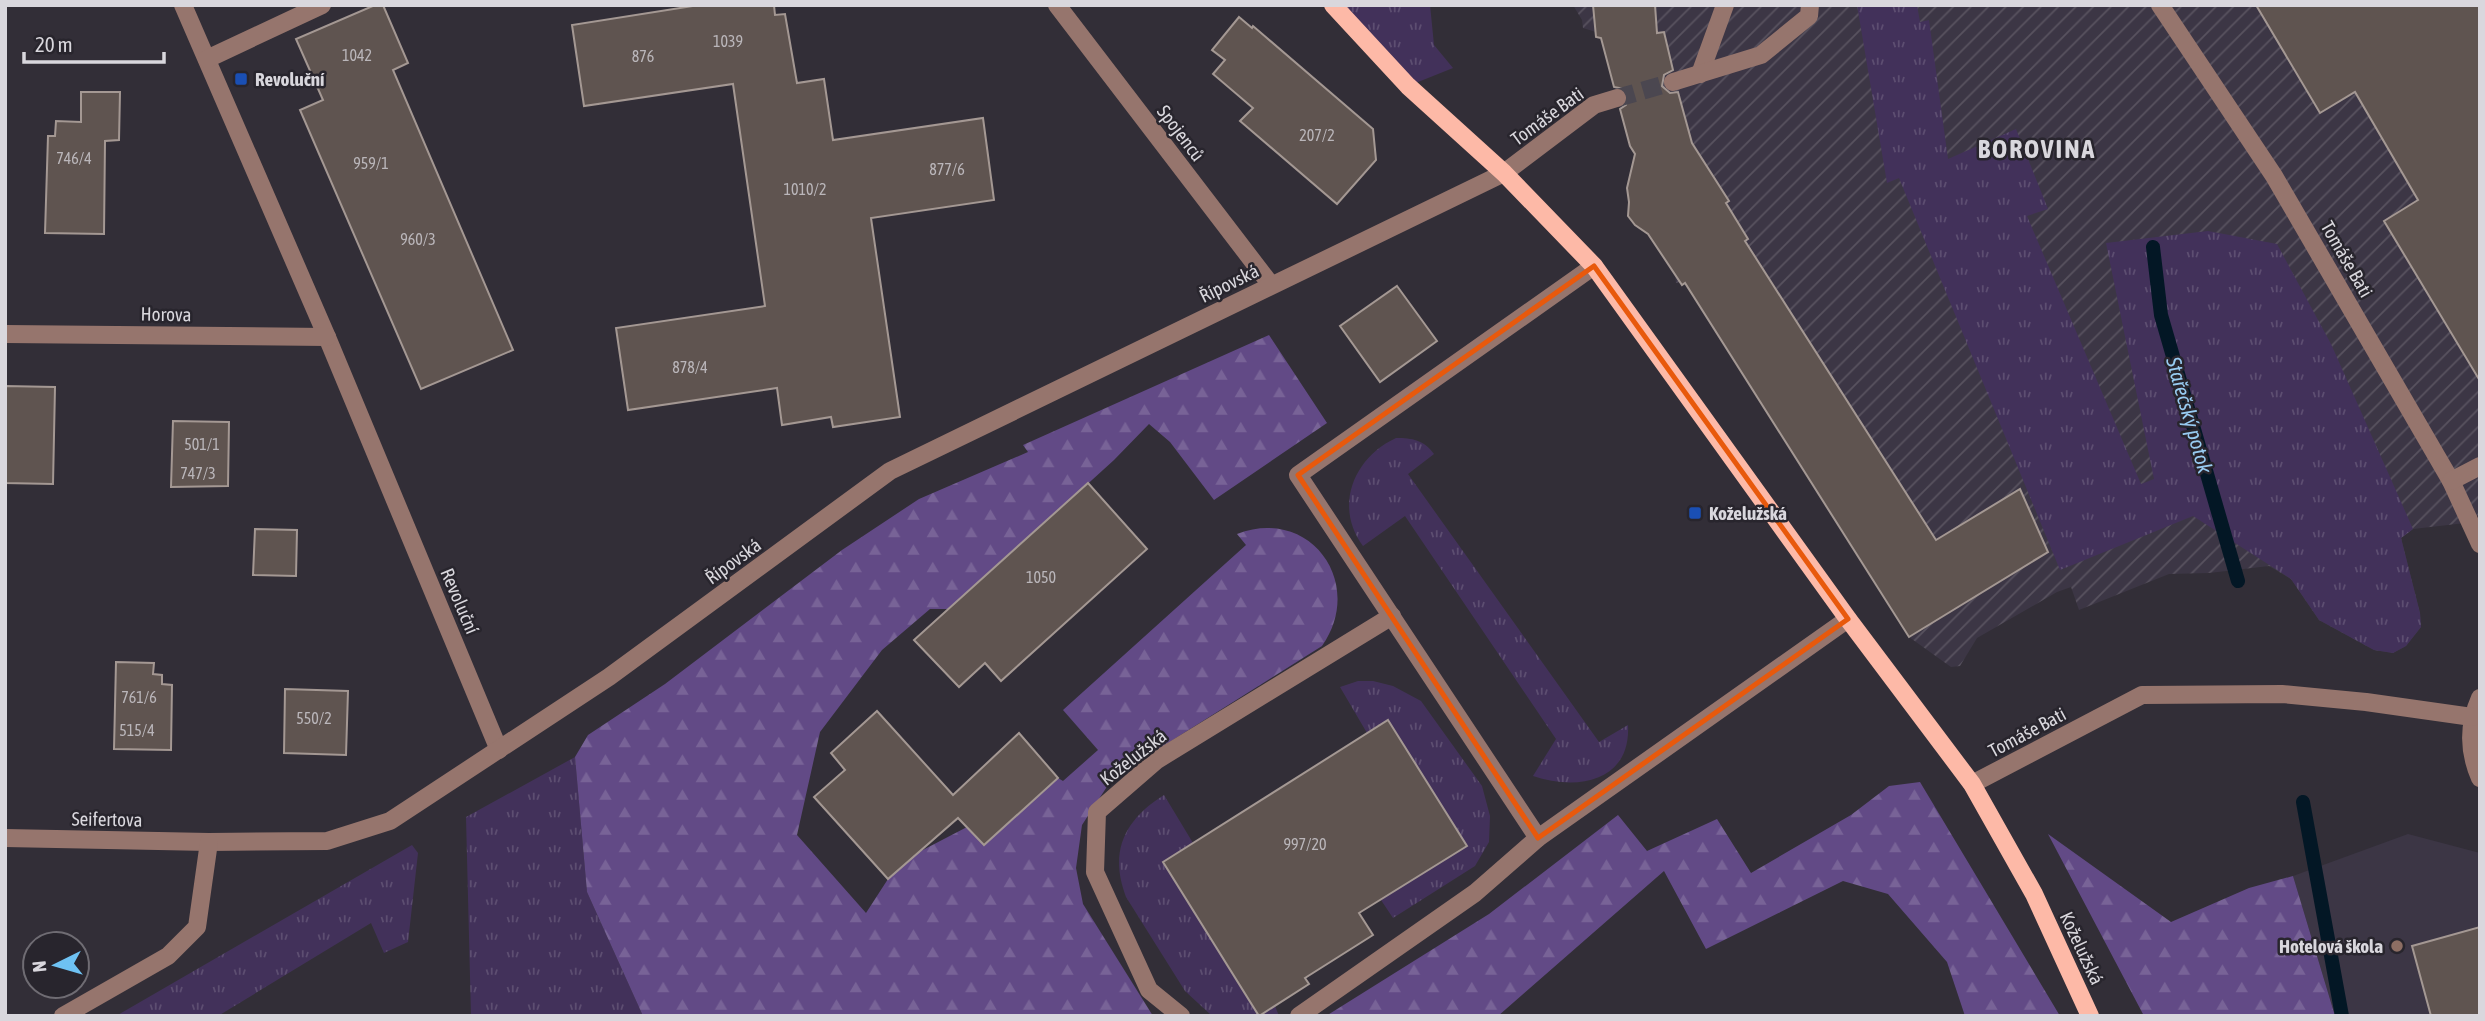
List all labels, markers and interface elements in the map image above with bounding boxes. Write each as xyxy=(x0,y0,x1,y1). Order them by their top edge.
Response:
scale bar xyxy=(24,21,164,65)
text: 20 m xyxy=(35,32,73,56)
house number: 1039 xyxy=(713,32,743,50)
house number: 1042 xyxy=(342,46,372,64)
house number: 876 xyxy=(632,47,654,65)
place label: Revoluční xyxy=(255,68,325,90)
marker: Revoluční xyxy=(233,71,249,87)
street label: Tomáše Bati xyxy=(1506,82,1588,150)
street label: Spojenců xyxy=(1153,101,1209,165)
house number: 207/2 xyxy=(1299,126,1335,144)
district label: BOROVINA xyxy=(1978,134,2096,164)
house number: 746/4 xyxy=(56,149,92,167)
house number: 959/1 xyxy=(353,154,389,172)
house number: 877/6 xyxy=(929,160,965,178)
house number: 1010/2 xyxy=(783,180,827,198)
street label: Tomáše Bati xyxy=(2316,217,2378,301)
house number: 960/3 xyxy=(400,230,436,248)
street label: Řípovská xyxy=(1196,259,1262,307)
street label: Horova xyxy=(140,303,192,325)
water label: Stařečský potok xyxy=(2162,353,2218,477)
house number: 878/4 xyxy=(672,358,708,376)
house number: 501/1 xyxy=(184,435,220,453)
house number: 747/3 xyxy=(180,464,216,482)
place label: Koželužská xyxy=(1709,502,1787,524)
marker: Koželužská xyxy=(1687,505,1703,521)
street label: Řípovská xyxy=(701,533,765,589)
street label: Revoluční xyxy=(436,565,484,637)
house number: 1050 xyxy=(1026,568,1056,586)
house number: 761/6 xyxy=(121,688,157,706)
street label: Tomáše Bati xyxy=(1985,703,2069,761)
house number: 550/2 xyxy=(296,709,332,727)
house number: 515/4 xyxy=(119,721,155,739)
street label: Koželužská xyxy=(1096,724,1170,790)
street label: Seifertova xyxy=(71,807,143,831)
house number: 997/20 xyxy=(1283,835,1327,853)
street label: Koželužská xyxy=(2056,908,2108,988)
north arrow xyxy=(21,930,91,1000)
place label: Hotelová škola xyxy=(2279,935,2383,957)
marker: Hotelová škola xyxy=(2389,938,2405,954)
text: N xyxy=(28,960,51,973)

